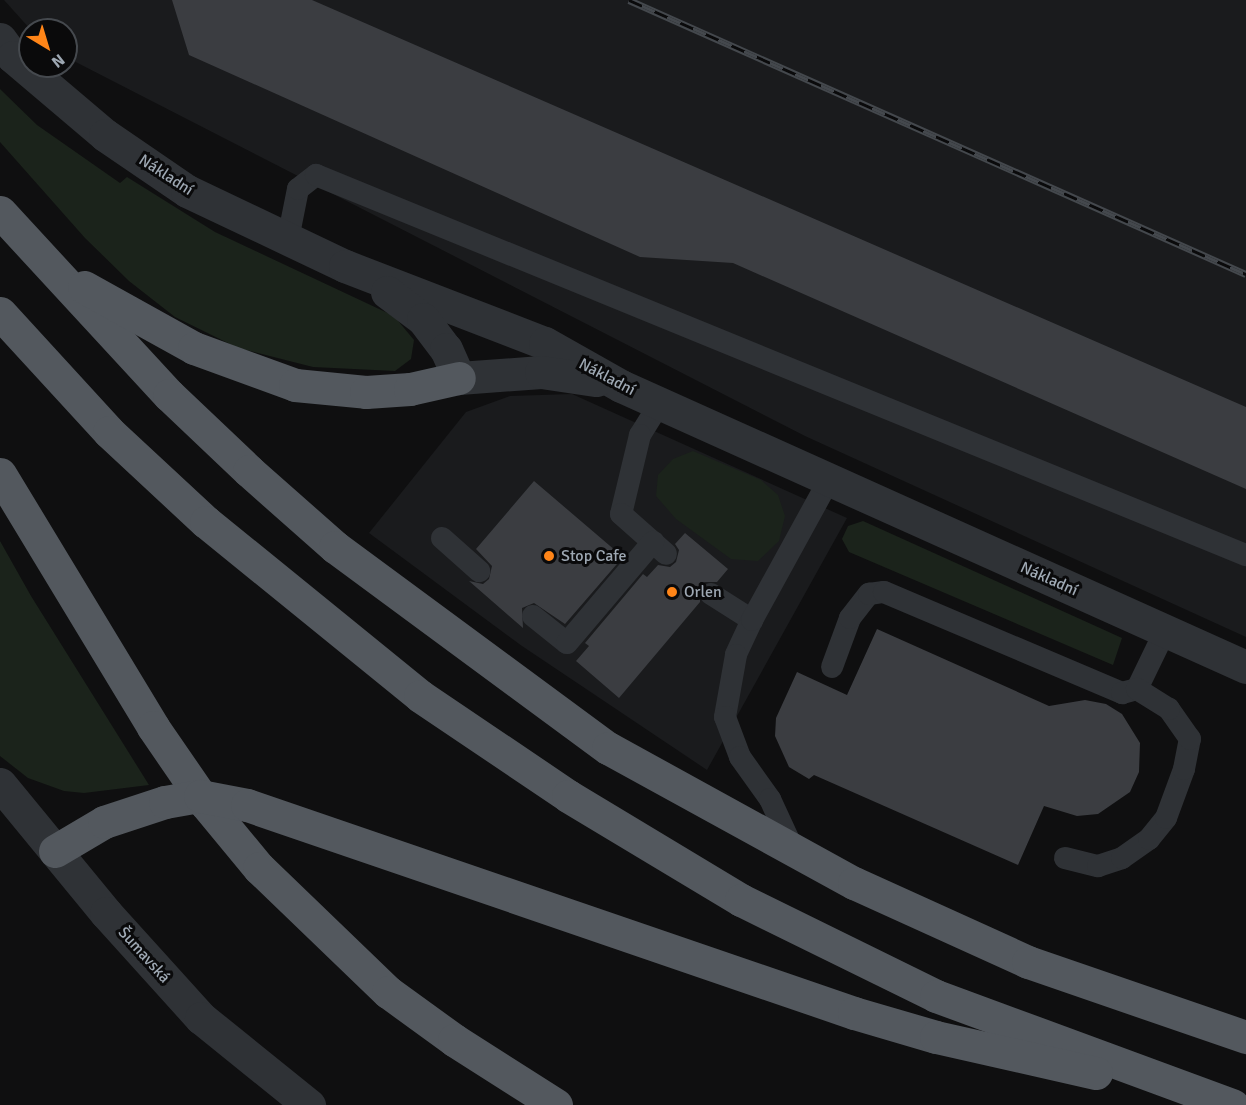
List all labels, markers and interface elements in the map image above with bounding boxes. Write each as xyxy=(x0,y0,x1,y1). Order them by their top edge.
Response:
north arrow xyxy=(18,18,78,78)
text: N xyxy=(47,49,68,72)
street label: Nákladní xyxy=(135,150,197,200)
street label: Nákladní xyxy=(576,354,638,400)
place label: Stop Cafe xyxy=(561,546,627,566)
marker: Stop Cafe xyxy=(542,549,556,563)
street label: Nákladní xyxy=(1017,558,1081,600)
place label: Orlen xyxy=(684,582,722,602)
marker: Orlen xyxy=(665,585,679,599)
street label: Šumavská xyxy=(114,923,174,987)

